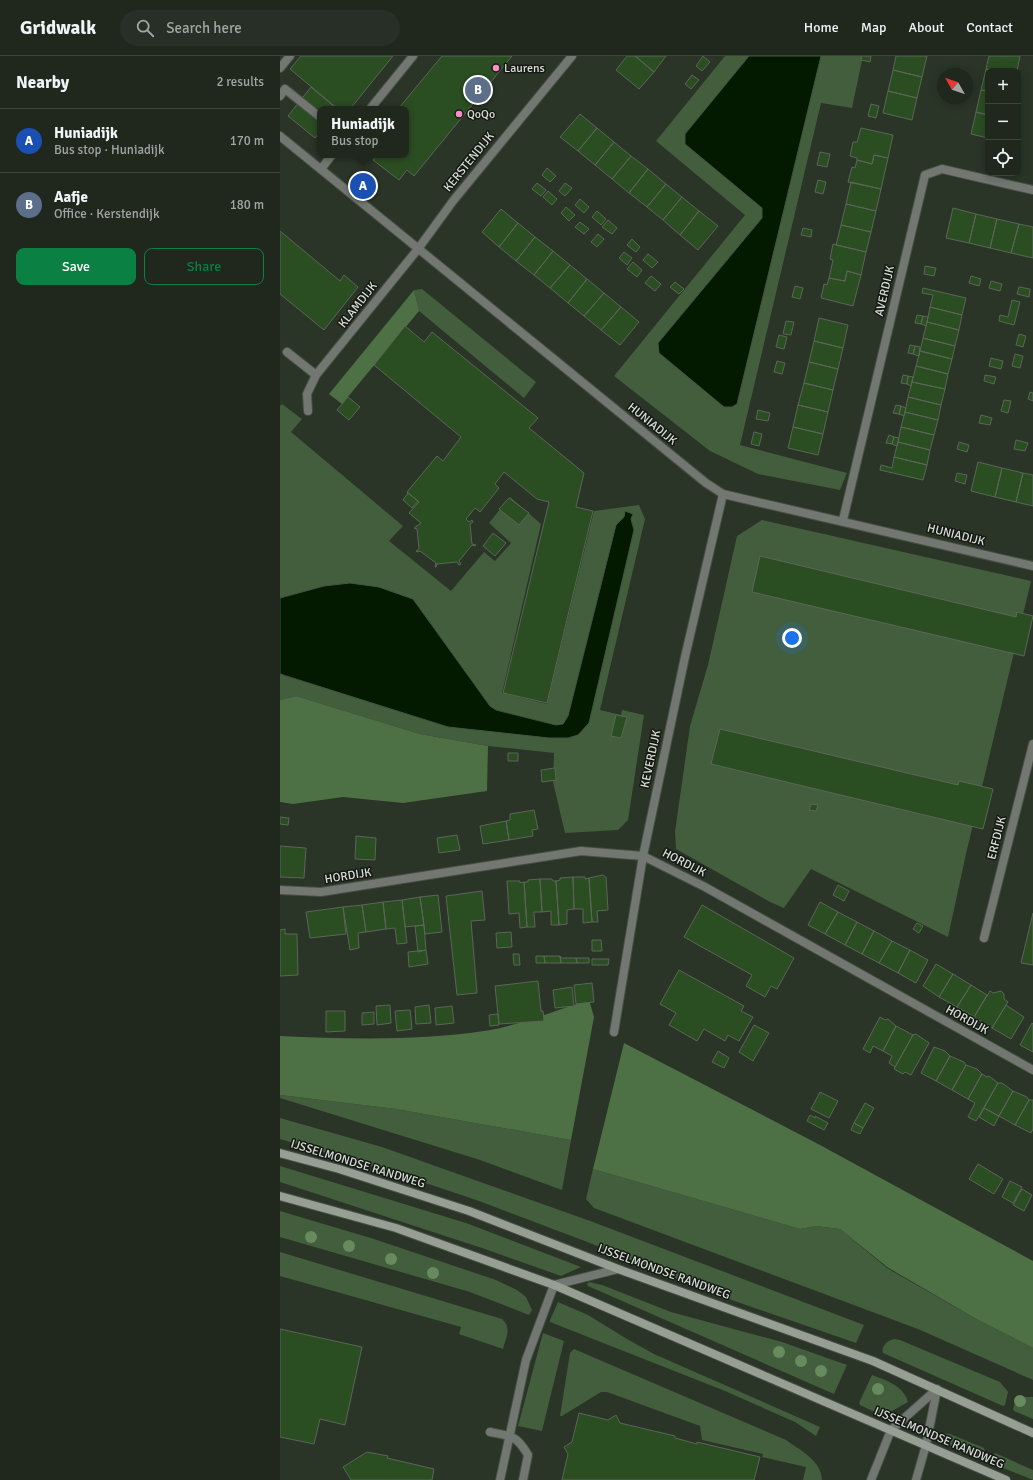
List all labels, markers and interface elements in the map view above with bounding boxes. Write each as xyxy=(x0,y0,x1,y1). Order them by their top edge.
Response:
search box xyxy=(120,10,400,46)
text: Gridwalk xyxy=(20,16,96,40)
icon: search xyxy=(134,17,156,39)
text: Search here xyxy=(166,19,242,37)
text: Home xyxy=(804,19,839,36)
text: Map xyxy=(861,19,886,36)
text: About xyxy=(908,19,944,36)
text: Contact xyxy=(966,19,1013,36)
place label: Laurens xyxy=(504,61,545,76)
marker: Laurens xyxy=(491,63,501,73)
north arrow xyxy=(937,68,973,104)
map controls xyxy=(985,68,1021,176)
button: + xyxy=(985,68,1021,104)
text: Nearby xyxy=(16,72,69,93)
text: 2 results xyxy=(216,74,264,90)
pin: B xyxy=(465,75,491,105)
button: − xyxy=(985,104,1021,140)
popup xyxy=(317,106,409,158)
place label: QoQo xyxy=(467,107,495,122)
marker: QoQo xyxy=(454,109,464,119)
text: Huniadijk xyxy=(331,115,395,133)
text: Huniadijk xyxy=(54,124,118,142)
street label: KERSTENDIJK xyxy=(440,129,498,195)
text: A xyxy=(25,133,33,149)
text: 170 m xyxy=(230,133,264,149)
text: Bus stop xyxy=(331,133,378,149)
button: locate xyxy=(985,140,1021,176)
text: Bus stop · Huniadijk xyxy=(54,142,165,158)
pin: A xyxy=(350,171,376,201)
text: Aafje xyxy=(54,188,88,206)
text: B xyxy=(25,197,33,213)
text: 180 m xyxy=(230,197,264,213)
text: Office · Kerstendijk xyxy=(54,206,159,222)
button: Save xyxy=(16,248,136,285)
button: Share xyxy=(144,248,264,285)
street label: AVERDIJK xyxy=(872,264,898,318)
street label: KLAMDIJK xyxy=(335,279,381,331)
street label: HUNIADIJK xyxy=(624,400,680,448)
street label: HUNIADIJK xyxy=(926,521,986,549)
your location xyxy=(782,628,802,648)
street label: KEVERDIJK xyxy=(638,729,664,789)
street label: ERFDIJK xyxy=(984,815,1010,861)
street label: HORDIJK xyxy=(660,846,708,880)
street label: HORDIJK xyxy=(324,865,372,887)
street label: HORDIJK xyxy=(943,1002,991,1038)
street label: IJSSELMONDSE RANDWEG xyxy=(289,1136,427,1192)
street label: IJSSELMONDSE RANDWEG xyxy=(596,1241,732,1303)
street label: IJSSELMONDSE RANDWEG xyxy=(872,1404,1006,1472)

